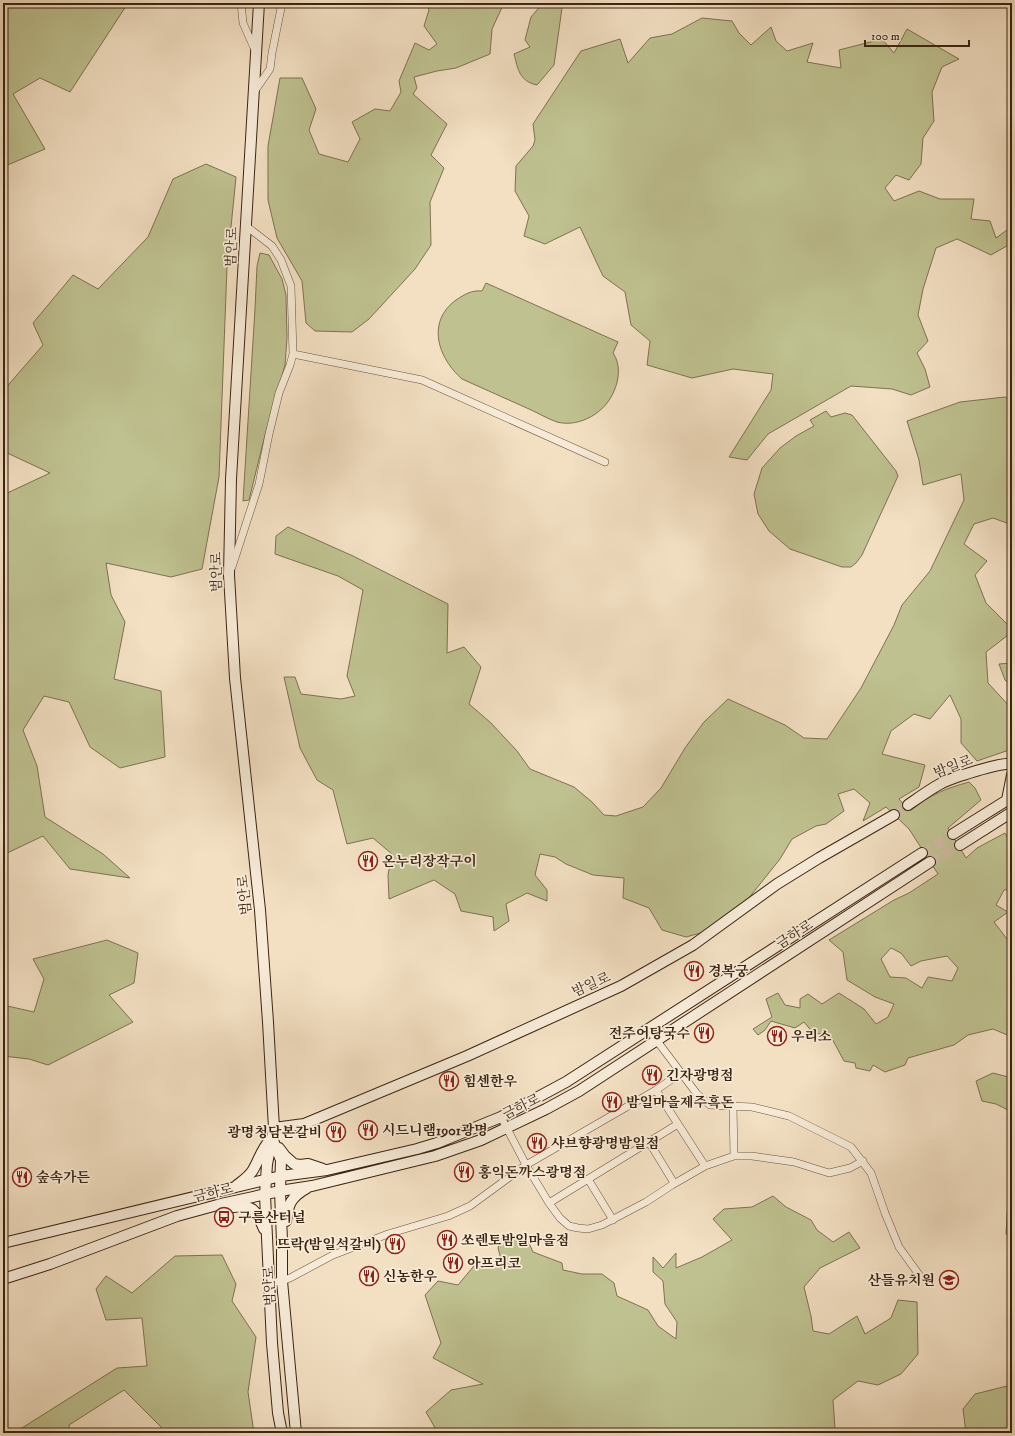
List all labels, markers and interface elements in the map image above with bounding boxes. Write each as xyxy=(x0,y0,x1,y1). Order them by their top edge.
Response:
scale bar xyxy=(865,22,969,48)
text: 100 m xyxy=(871,29,900,44)
street label: 범안로 xyxy=(222,226,242,268)
street label: 범안로 xyxy=(208,551,226,592)
street label: 밤일로 xyxy=(931,751,976,783)
restaurant icon: 온누리장작구이 xyxy=(357,850,379,872)
place label: 온누리장작구이 xyxy=(382,853,477,871)
street label: 범안로 xyxy=(234,873,256,916)
street label: 금하로 xyxy=(773,916,817,953)
restaurant icon: 경복궁 xyxy=(683,960,705,982)
place label: 경복궁 xyxy=(708,963,749,981)
street label: 밤일로 xyxy=(569,968,614,1001)
restaurant icon: 전주어탕국수 xyxy=(693,1022,715,1044)
place label: 전주어탕국수 xyxy=(609,1025,690,1043)
restaurant icon: 우리소 xyxy=(766,1025,788,1047)
place label: 우리소 xyxy=(791,1028,832,1046)
restaurant icon: 긴자광명점 xyxy=(641,1064,663,1086)
place label: 긴자광명점 xyxy=(666,1067,734,1085)
restaurant icon: 힘센한우 xyxy=(438,1070,460,1092)
place label: 힘센한우 xyxy=(463,1073,518,1091)
street label: 금하로 xyxy=(499,1090,544,1124)
restaurant icon: 밤일마을제주흑돈 xyxy=(601,1091,623,1113)
place label: 밤일마을제주흑돈 xyxy=(626,1094,735,1112)
restaurant icon: 시드니램1901광명 xyxy=(357,1119,379,1141)
restaurant icon: 광명청담본갈비 xyxy=(325,1121,347,1143)
place label: 시드니램1901광명 xyxy=(382,1122,488,1140)
place label: 광명청담본갈비 xyxy=(227,1124,322,1142)
restaurant icon: 샤브향광명밤일점 xyxy=(526,1132,548,1154)
place label: 샤브향광명밤일점 xyxy=(551,1135,659,1153)
restaurant icon: 홍익돈까스광명점 xyxy=(453,1161,475,1183)
place label: 홍익돈까스광명점 xyxy=(478,1164,586,1182)
restaurant icon: 숲속가든 xyxy=(11,1166,33,1188)
place label: 숲속가든 xyxy=(36,1169,91,1187)
street label: 금하로 xyxy=(191,1179,236,1207)
bus stop icon: 구름산터널 xyxy=(213,1206,235,1228)
place label: 구름산터널 xyxy=(238,1209,306,1227)
restaurant icon: 쏘렌토밤일마을점 xyxy=(436,1229,458,1251)
place label: 쏘렌토밤일마을점 xyxy=(461,1232,569,1250)
restaurant icon: 뜨락(밤일석갈비) xyxy=(384,1233,406,1255)
place label: 뜨락(밤일석갈비) xyxy=(277,1236,381,1254)
restaurant icon: 아프리코 xyxy=(442,1252,464,1274)
place label: 아프리코 xyxy=(467,1255,522,1273)
street label: 범안로 xyxy=(260,1265,280,1307)
restaurant icon: 신농한우 xyxy=(358,1265,380,1287)
place label: 신농한우 xyxy=(383,1268,438,1286)
school or university icon: 산들유치원 xyxy=(938,1269,960,1291)
place label: 산들유치원 xyxy=(867,1272,935,1290)

